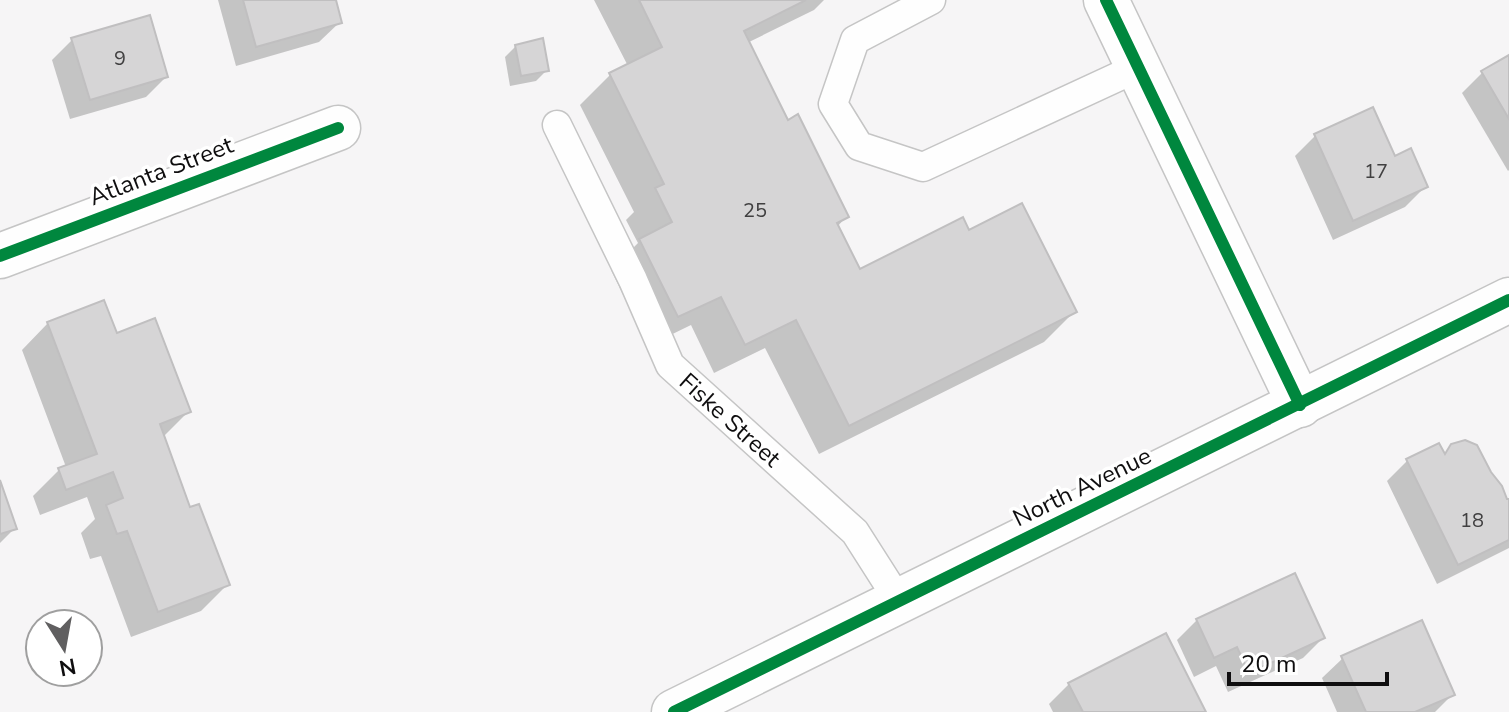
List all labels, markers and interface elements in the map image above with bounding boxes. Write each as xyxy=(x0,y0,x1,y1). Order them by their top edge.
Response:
house number: 9 xyxy=(114,45,126,72)
street label: Atlanta Street xyxy=(84,129,238,213)
house number: 17 xyxy=(1364,158,1388,185)
house number: 25 xyxy=(743,197,767,224)
street label: Fiske Street xyxy=(672,366,788,475)
street label: North Avenue xyxy=(1007,440,1157,534)
house number: 18 xyxy=(1460,507,1484,534)
north arrow xyxy=(24,608,104,688)
scale bar xyxy=(1229,636,1387,686)
text: 20 m xyxy=(1241,648,1297,680)
text: N xyxy=(57,650,79,683)

